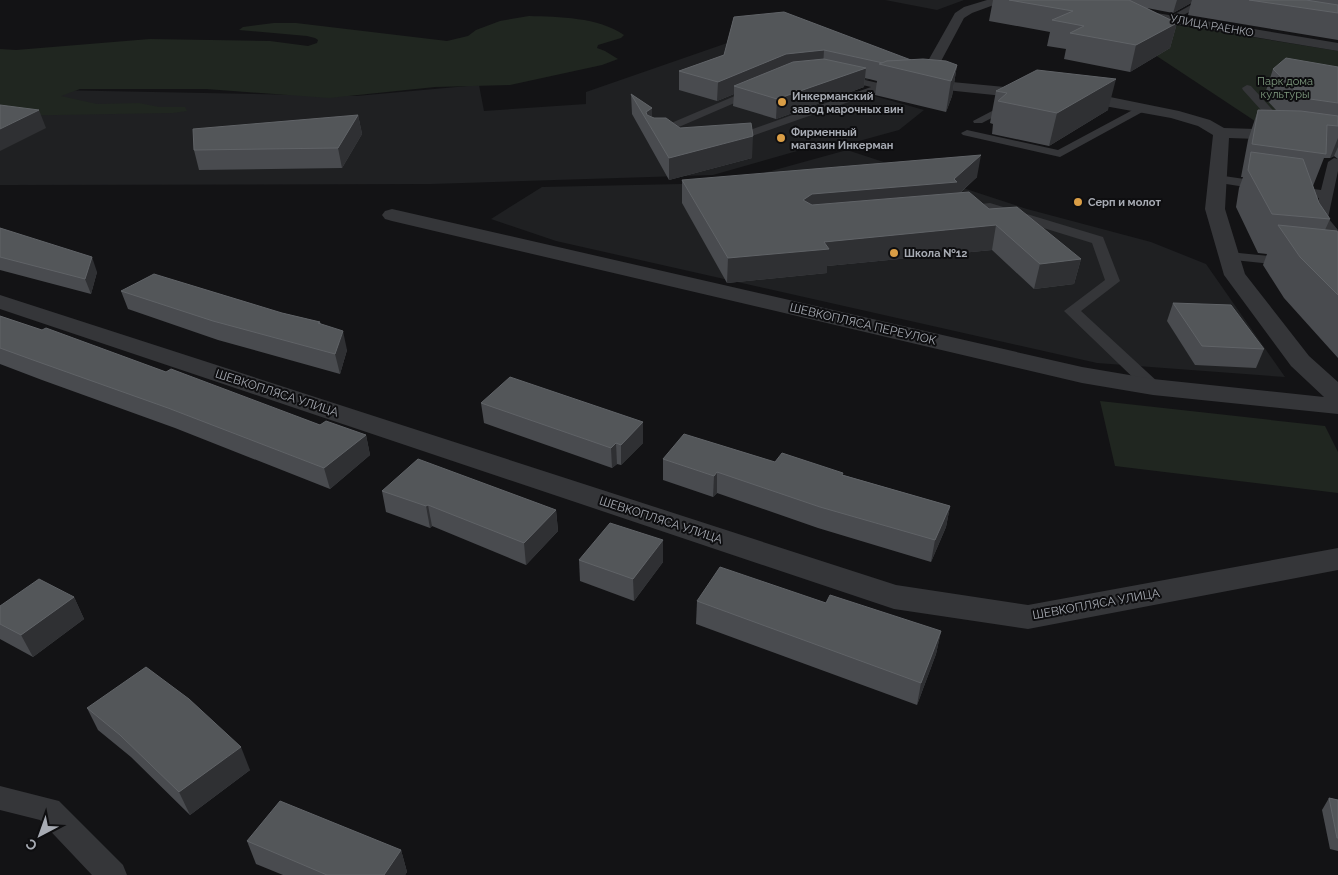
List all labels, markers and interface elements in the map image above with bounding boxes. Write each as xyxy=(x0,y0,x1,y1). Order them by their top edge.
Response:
street label: УЛИЦА РАЕНКО xyxy=(1169,12,1255,40)
park label: Парк дома культуры xyxy=(1257,75,1313,101)
place label: Инкерманский завод марочных вин xyxy=(792,90,903,116)
marker: Инкерманский завод марочных вин xyxy=(776,96,788,108)
place label: Фирменный магазин Инкерман xyxy=(791,126,893,152)
marker: Фирменный магазин Инкерман xyxy=(775,132,787,144)
marker: Серп и молот xyxy=(1072,196,1084,208)
place label: Серп и молот xyxy=(1088,196,1162,209)
marker: Школа №12 xyxy=(888,247,900,259)
place label: Школа №12 xyxy=(904,247,967,260)
street label: ШЕВКОПЛЯСА ПЕРЕУЛОК xyxy=(788,300,938,348)
street label: ШЕВКОПЛЯСА УЛИЦА xyxy=(214,366,340,420)
street label: ШЕВКОПЛЯСА УЛИЦА xyxy=(598,493,724,547)
street label: ШЕВКОПЛЯСА УЛИЦА xyxy=(1031,586,1161,622)
north arrow xyxy=(15,810,65,860)
text: С xyxy=(22,835,40,854)

